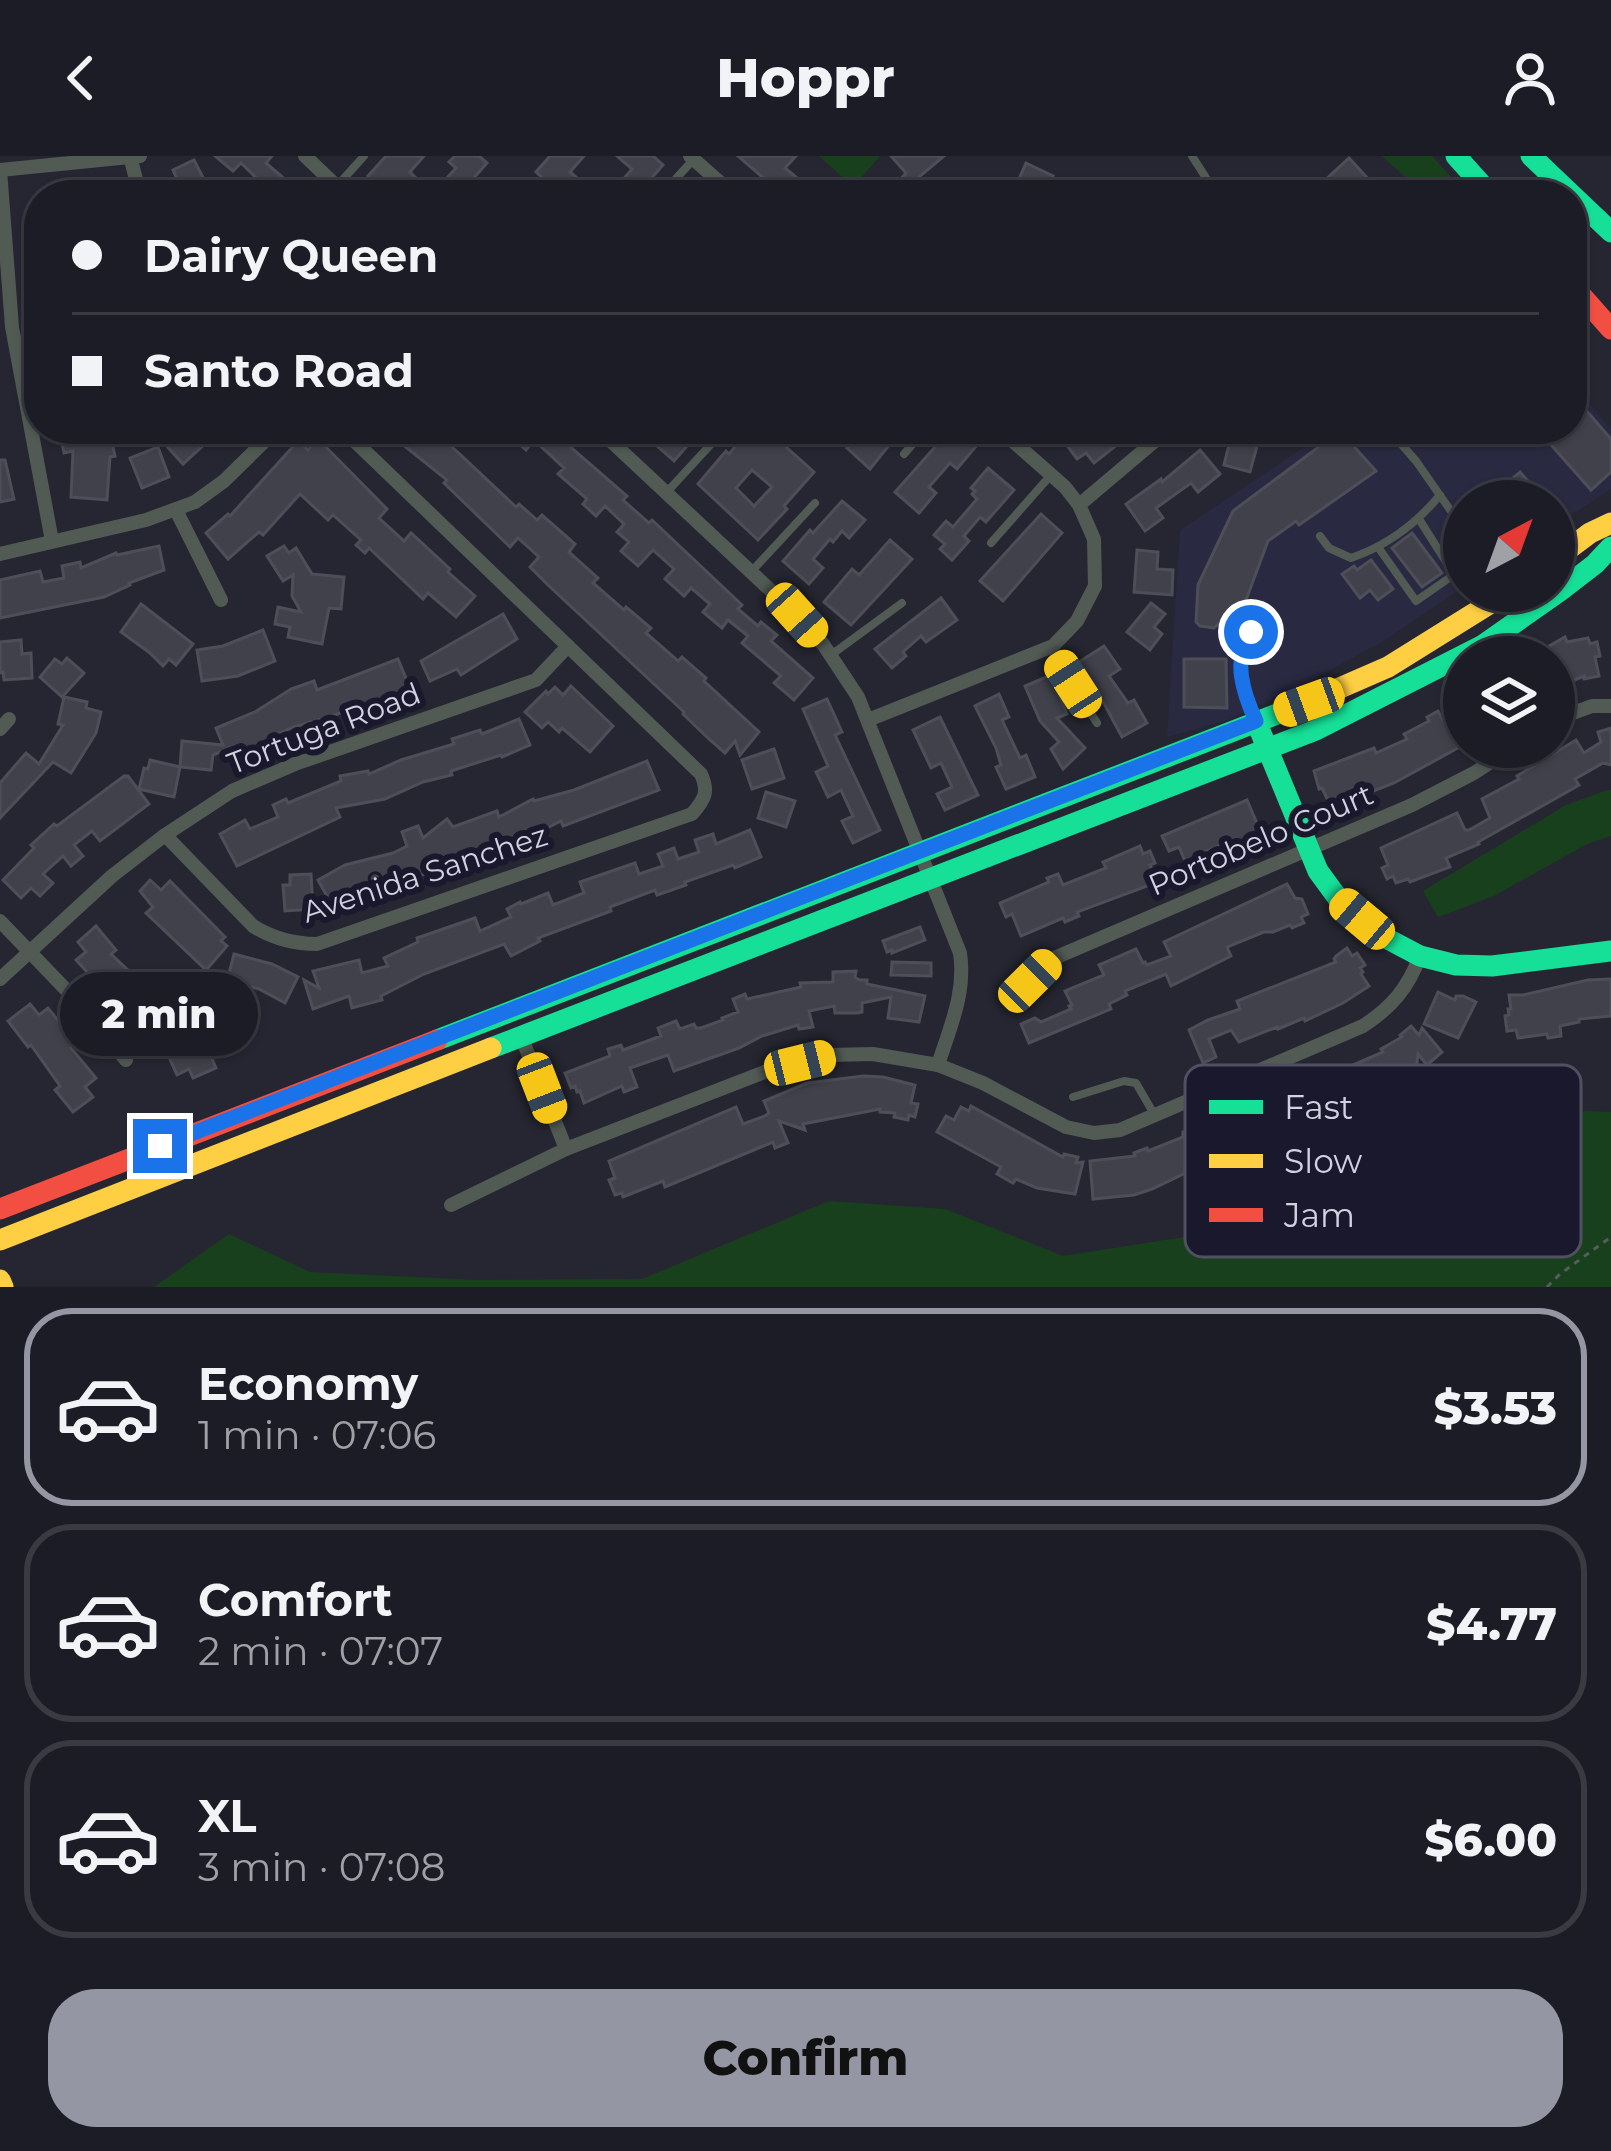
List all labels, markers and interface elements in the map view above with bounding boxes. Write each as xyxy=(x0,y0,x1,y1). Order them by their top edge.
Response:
icon: back xyxy=(48,45,114,111)
text: Hoppr xyxy=(716,45,895,111)
icon: person xyxy=(1497,45,1563,111)
text: Dairy Queen xyxy=(144,228,438,283)
text: Santo Road xyxy=(144,343,414,398)
north arrow xyxy=(1443,480,1575,612)
map controls xyxy=(1443,480,1575,768)
car xyxy=(760,576,834,654)
route start xyxy=(1224,605,1278,659)
button: layers xyxy=(1443,636,1575,768)
car xyxy=(1038,644,1108,724)
car xyxy=(1269,673,1349,731)
street label: Tortuga Road xyxy=(222,675,426,782)
street label: Portobelo Court xyxy=(1143,776,1379,904)
street label: Avenida Sanchez xyxy=(298,816,552,931)
car xyxy=(1323,882,1401,956)
car xyxy=(992,943,1068,1019)
callout: 2 min xyxy=(61,972,259,1056)
text: 2 min xyxy=(102,990,216,1038)
car xyxy=(761,1037,839,1089)
car xyxy=(512,1048,572,1128)
legend xyxy=(1185,1065,1581,1257)
text: Fast xyxy=(1284,1087,1353,1127)
route end xyxy=(133,1119,187,1173)
text: Slow xyxy=(1284,1141,1362,1181)
text: Jam xyxy=(1283,1195,1355,1235)
icon: car xyxy=(54,1353,162,1461)
text: Economy xyxy=(198,1356,418,1411)
text: $3.53 xyxy=(1434,1380,1557,1435)
text: 1 min · 07:06 xyxy=(198,1411,436,1459)
icon: car xyxy=(54,1569,162,1677)
text: Comfort xyxy=(198,1572,393,1627)
text: $4.77 xyxy=(1426,1596,1557,1651)
text: 2 min · 07:07 xyxy=(198,1627,443,1675)
icon: car xyxy=(54,1785,162,1893)
text: XL xyxy=(198,1788,256,1843)
text: $6.00 xyxy=(1424,1812,1557,1867)
text: 3 min · 07:08 xyxy=(198,1843,445,1891)
button: Confirm xyxy=(48,1989,1563,2127)

